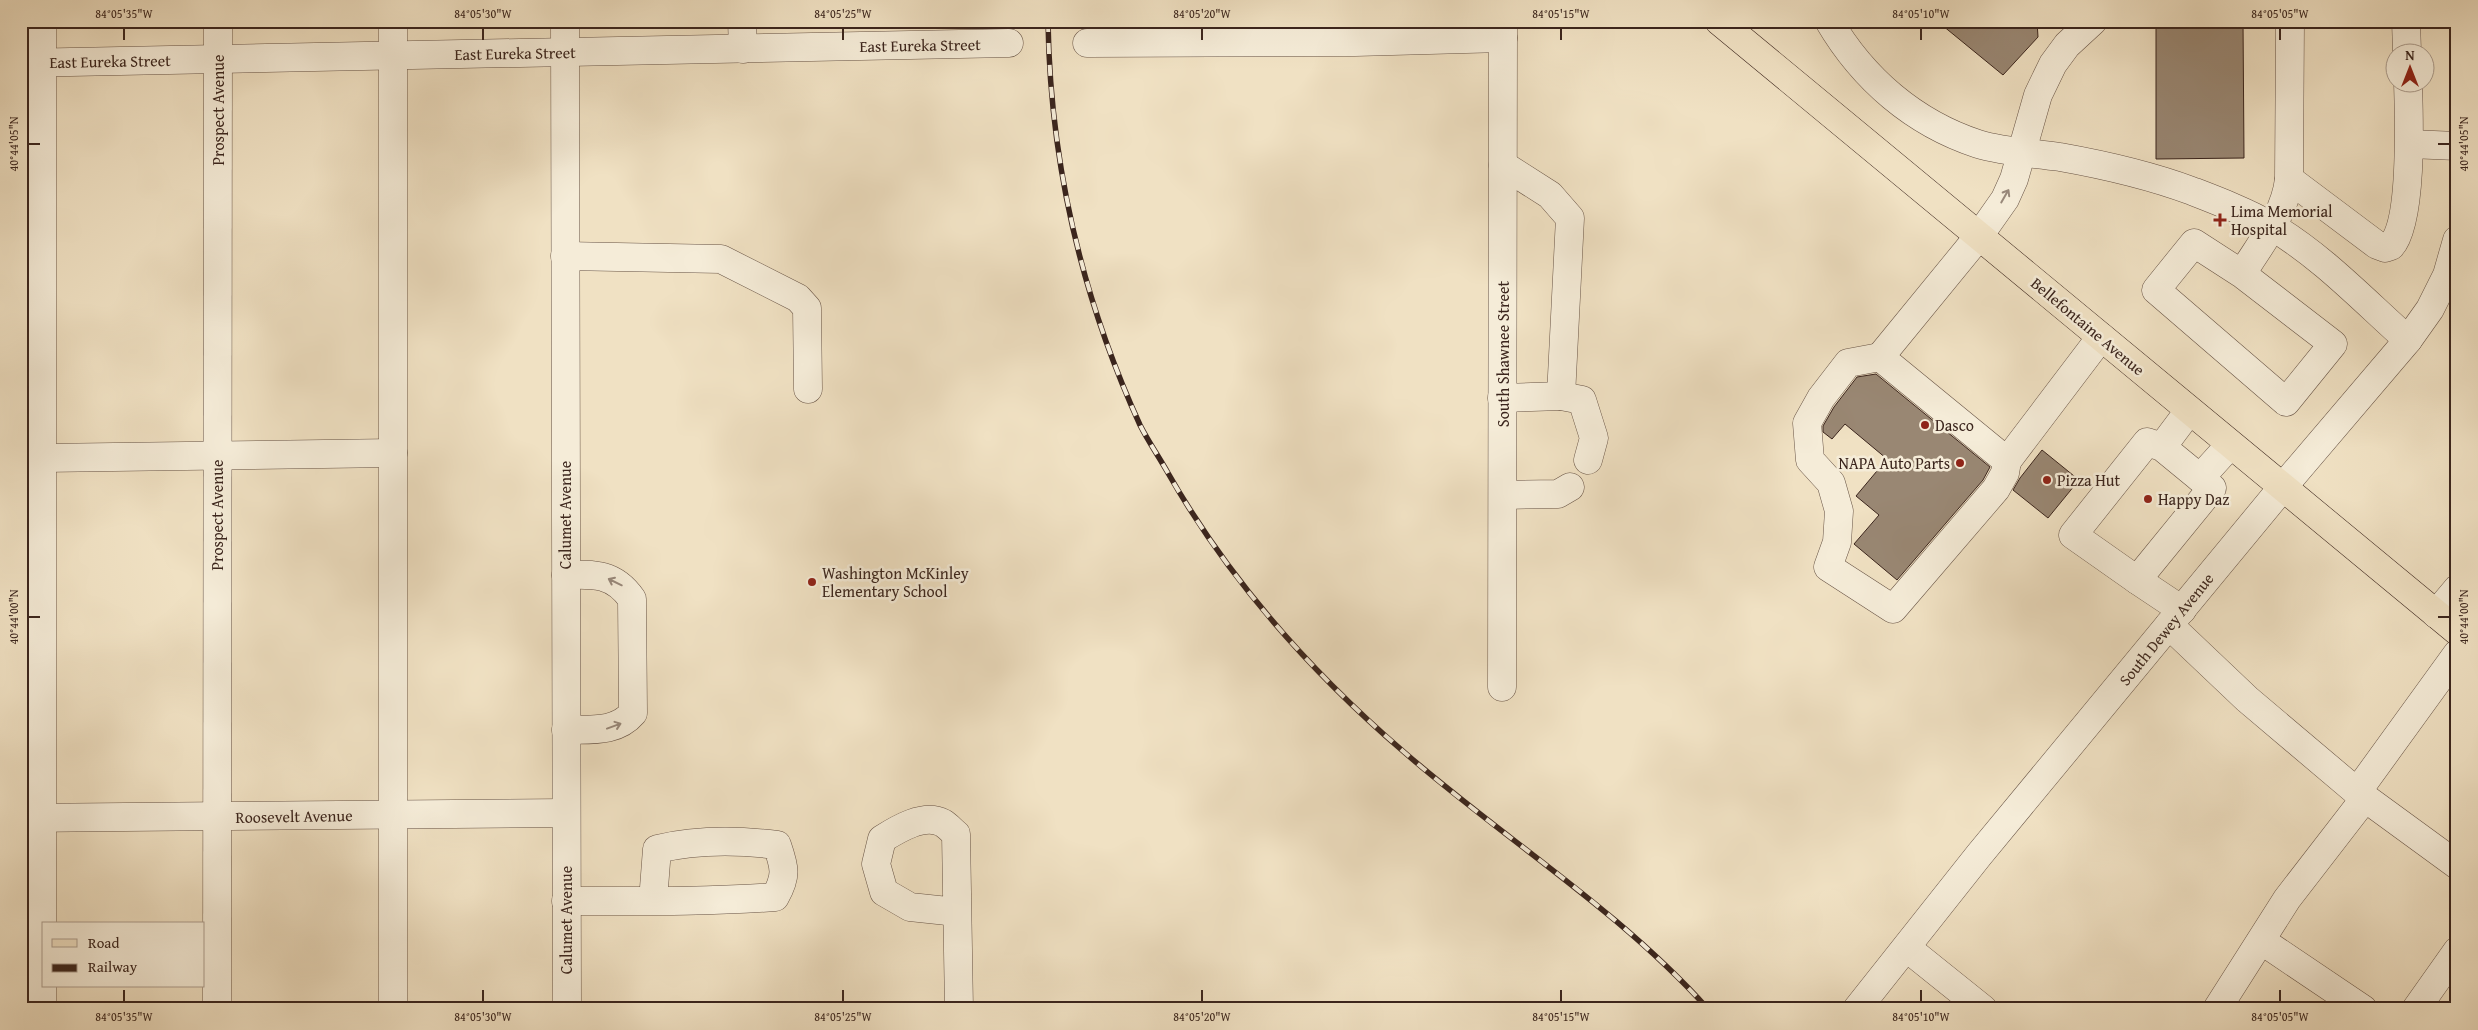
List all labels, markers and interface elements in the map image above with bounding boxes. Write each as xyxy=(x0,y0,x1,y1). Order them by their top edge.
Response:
text: 84°05'35"W xyxy=(95,5,154,22)
text: 84°05'30"W xyxy=(454,5,513,22)
text: 84°05'25"W xyxy=(814,5,873,22)
text: 84°05'20"W xyxy=(1173,5,1232,22)
text: 84°05'15"W xyxy=(1532,5,1591,22)
text: 84°05'10"W xyxy=(1892,5,1951,22)
text: 84°05'05"W xyxy=(2251,5,2310,22)
street label: East Eureka Street xyxy=(859,32,981,58)
street label: East Eureka Street xyxy=(454,40,576,66)
north arrow xyxy=(2386,42,2436,92)
text: N xyxy=(2405,45,2415,65)
street label: East Eureka Street xyxy=(49,48,171,74)
street label: Prospect Avenue xyxy=(206,54,230,166)
text: 40°44'05"N xyxy=(5,116,22,172)
text: 40°44'05"N xyxy=(2455,116,2472,172)
one-way arrow xyxy=(2001,190,2011,204)
place label: Lima Memorial Hospital xyxy=(2231,199,2333,241)
marker: Lima Memorial Hospital xyxy=(2213,213,2227,227)
street label: Bellefontaine Avenue xyxy=(2026,271,2150,381)
street label: South Shawnee Street xyxy=(1491,281,1515,427)
place label: Dasco xyxy=(1935,413,1974,437)
marker: Dasco xyxy=(1919,419,1931,431)
place label: NAPA Auto Parts xyxy=(1839,451,1950,475)
marker: NAPA Auto Parts xyxy=(1954,457,1966,469)
street label: Prospect Avenue xyxy=(205,459,229,571)
street label: Calumet Avenue xyxy=(553,461,577,569)
place label: Pizza Hut xyxy=(2057,468,2120,492)
marker: Pizza Hut xyxy=(2041,474,2053,486)
place label: Happy Daz xyxy=(2158,487,2229,511)
marker: Happy Daz xyxy=(2142,493,2154,505)
place label: Washington McKinley Elementary School xyxy=(822,561,969,603)
street label: South Dewey Avenue xyxy=(2113,567,2219,691)
marker: Washington McKinley Elementary School xyxy=(806,576,818,588)
one-way arrow xyxy=(608,577,623,587)
text: 40°44'00"N xyxy=(5,589,22,645)
text: 40°44'00"N xyxy=(2455,589,2472,645)
one-way arrow xyxy=(606,721,621,730)
street label: Roosevelt Avenue xyxy=(235,803,353,829)
street label: Calumet Avenue xyxy=(554,866,578,974)
legend xyxy=(42,922,205,988)
text: Road xyxy=(88,932,119,953)
text: Railway xyxy=(88,956,138,977)
text: 84°05'35"W xyxy=(95,1008,154,1025)
text: 84°05'30"W xyxy=(454,1008,513,1025)
text: 84°05'25"W xyxy=(814,1008,873,1025)
text: 84°05'20"W xyxy=(1173,1008,1232,1025)
text: 84°05'15"W xyxy=(1532,1008,1591,1025)
text: 84°05'10"W xyxy=(1892,1008,1951,1025)
text: 84°05'05"W xyxy=(2251,1008,2310,1025)

